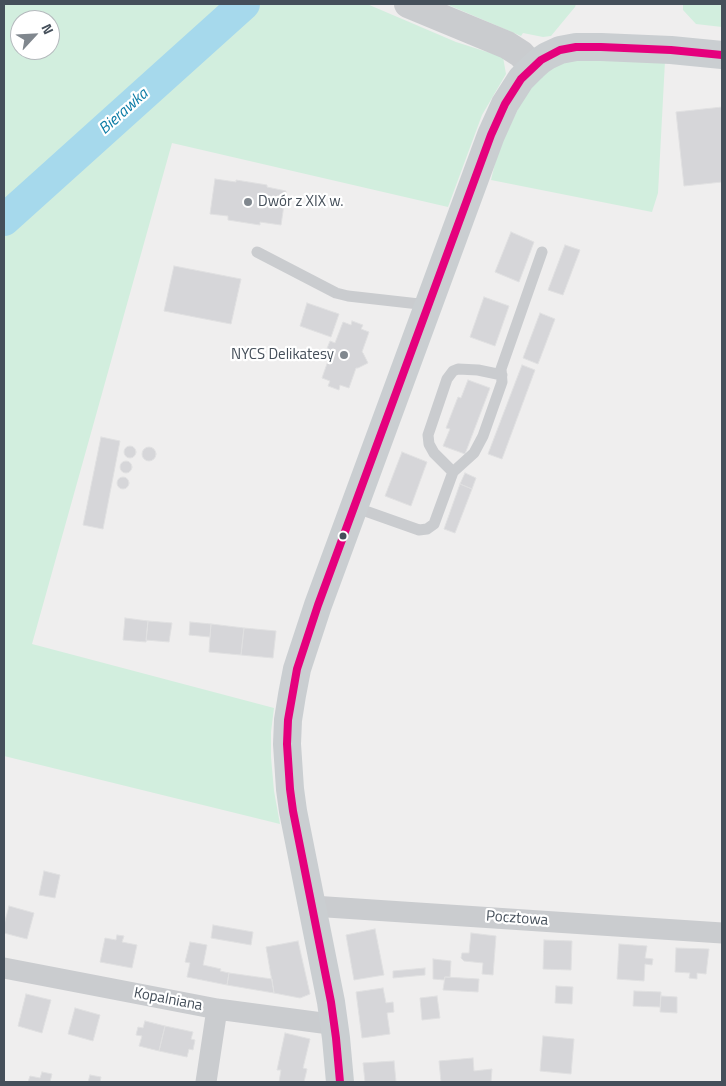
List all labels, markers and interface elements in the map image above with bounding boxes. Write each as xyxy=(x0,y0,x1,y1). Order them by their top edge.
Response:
north arrow xyxy=(10,10,60,60)
text: N xyxy=(37,20,60,38)
water label: Bierawka xyxy=(96,85,152,139)
place label: Dwór z XIX w. xyxy=(258,193,344,211)
marker: Dwór z XIX w. xyxy=(242,196,254,208)
place label: NYCS Delikatesy xyxy=(231,346,334,364)
marker: NYCS Delikatesy xyxy=(338,349,350,361)
unlabelled marker xyxy=(338,531,348,541)
street label: Pocztowa xyxy=(485,908,549,930)
street label: Kopalniana xyxy=(132,985,204,1015)

